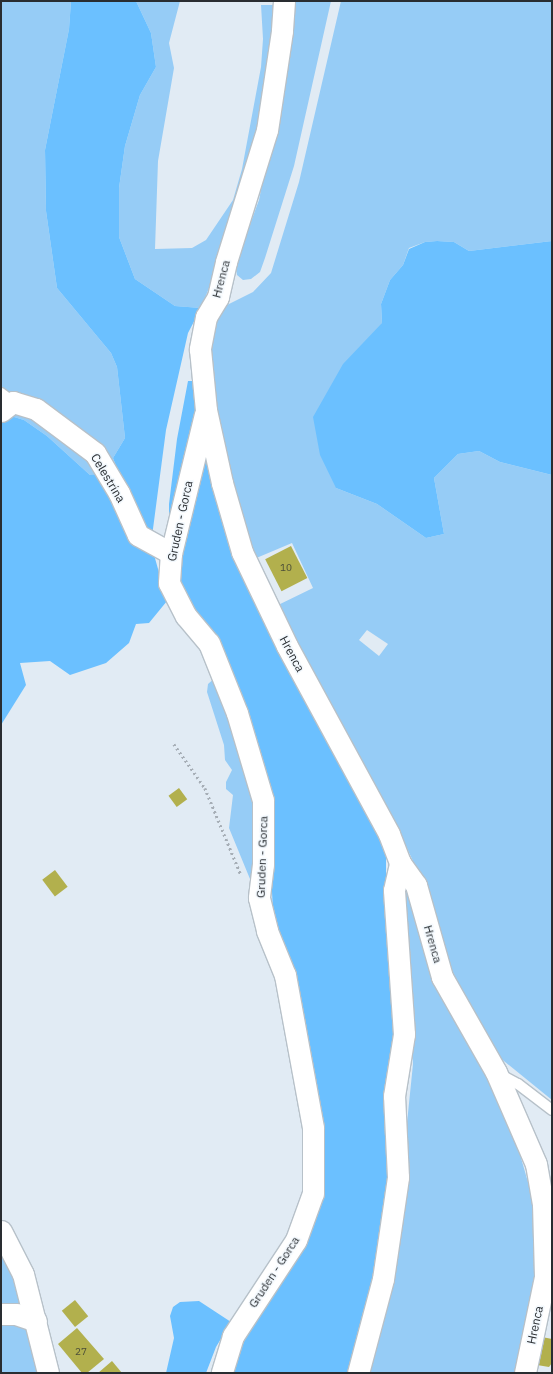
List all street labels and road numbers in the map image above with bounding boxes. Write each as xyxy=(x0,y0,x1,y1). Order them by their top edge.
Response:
street label: Hrenca xyxy=(209,258,233,300)
street label: Celestrina xyxy=(88,451,128,505)
street label: Gruden - Gorca xyxy=(164,479,196,563)
street label: Hrenca xyxy=(277,634,307,674)
street label: Gruden - Gorca xyxy=(253,816,271,898)
street label: Hrenca xyxy=(421,923,445,965)
street label: Gruden - Gorca xyxy=(246,1234,302,1310)
street label: Hrenca xyxy=(524,1305,546,1345)

